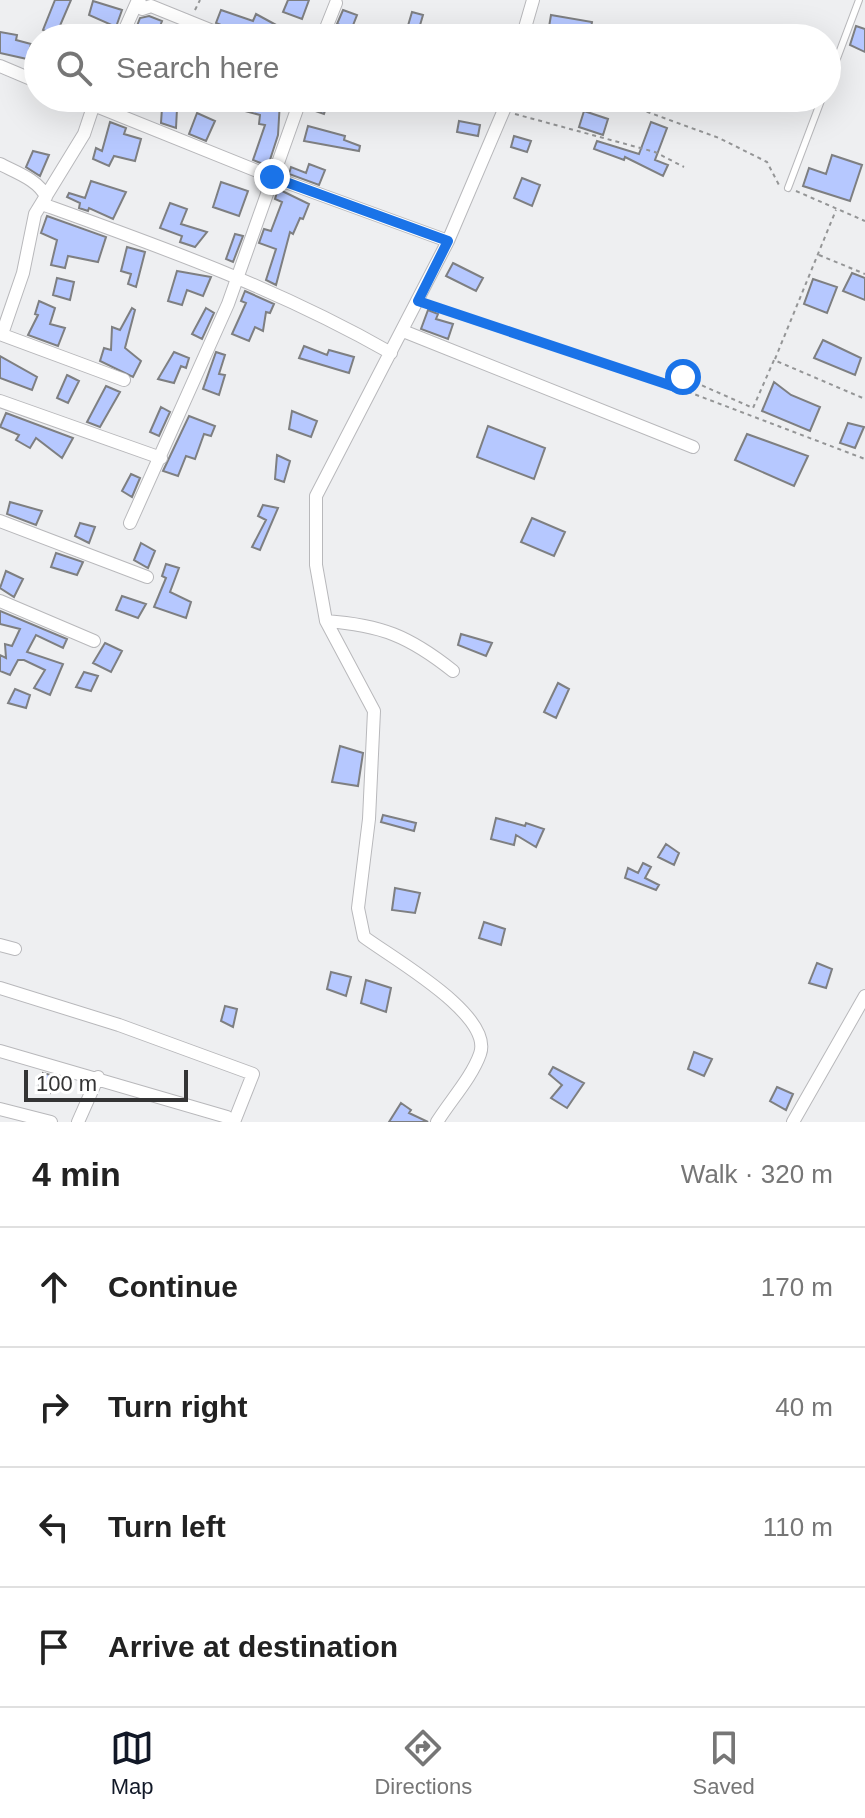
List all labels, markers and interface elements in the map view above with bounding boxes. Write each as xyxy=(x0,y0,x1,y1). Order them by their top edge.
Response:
search box xyxy=(24,24,841,112)
icon: search xyxy=(52,46,96,90)
text: Search here xyxy=(116,51,279,84)
route end xyxy=(254,159,290,195)
route start xyxy=(665,359,701,395)
scale bar xyxy=(24,1066,188,1102)
text: 100 m xyxy=(36,1071,97,1096)
text: 4 min xyxy=(32,1155,121,1193)
text: Walk · 320 m xyxy=(681,1159,833,1189)
icon: ahead xyxy=(32,1265,76,1309)
text: Continue xyxy=(108,1270,238,1303)
text: 170 m xyxy=(761,1272,833,1302)
icon: right xyxy=(32,1385,76,1429)
text: Turn right xyxy=(108,1390,247,1423)
text: 40 m xyxy=(775,1392,833,1422)
icon: left xyxy=(32,1505,76,1549)
text: Turn left xyxy=(108,1510,226,1543)
text: 110 m xyxy=(763,1512,833,1542)
icon: arrive xyxy=(32,1625,76,1669)
text: Arrive at destination xyxy=(108,1630,398,1663)
tab: Map xyxy=(110,1726,154,1800)
tab: Directions xyxy=(374,1726,472,1800)
tab: Saved xyxy=(692,1726,755,1800)

